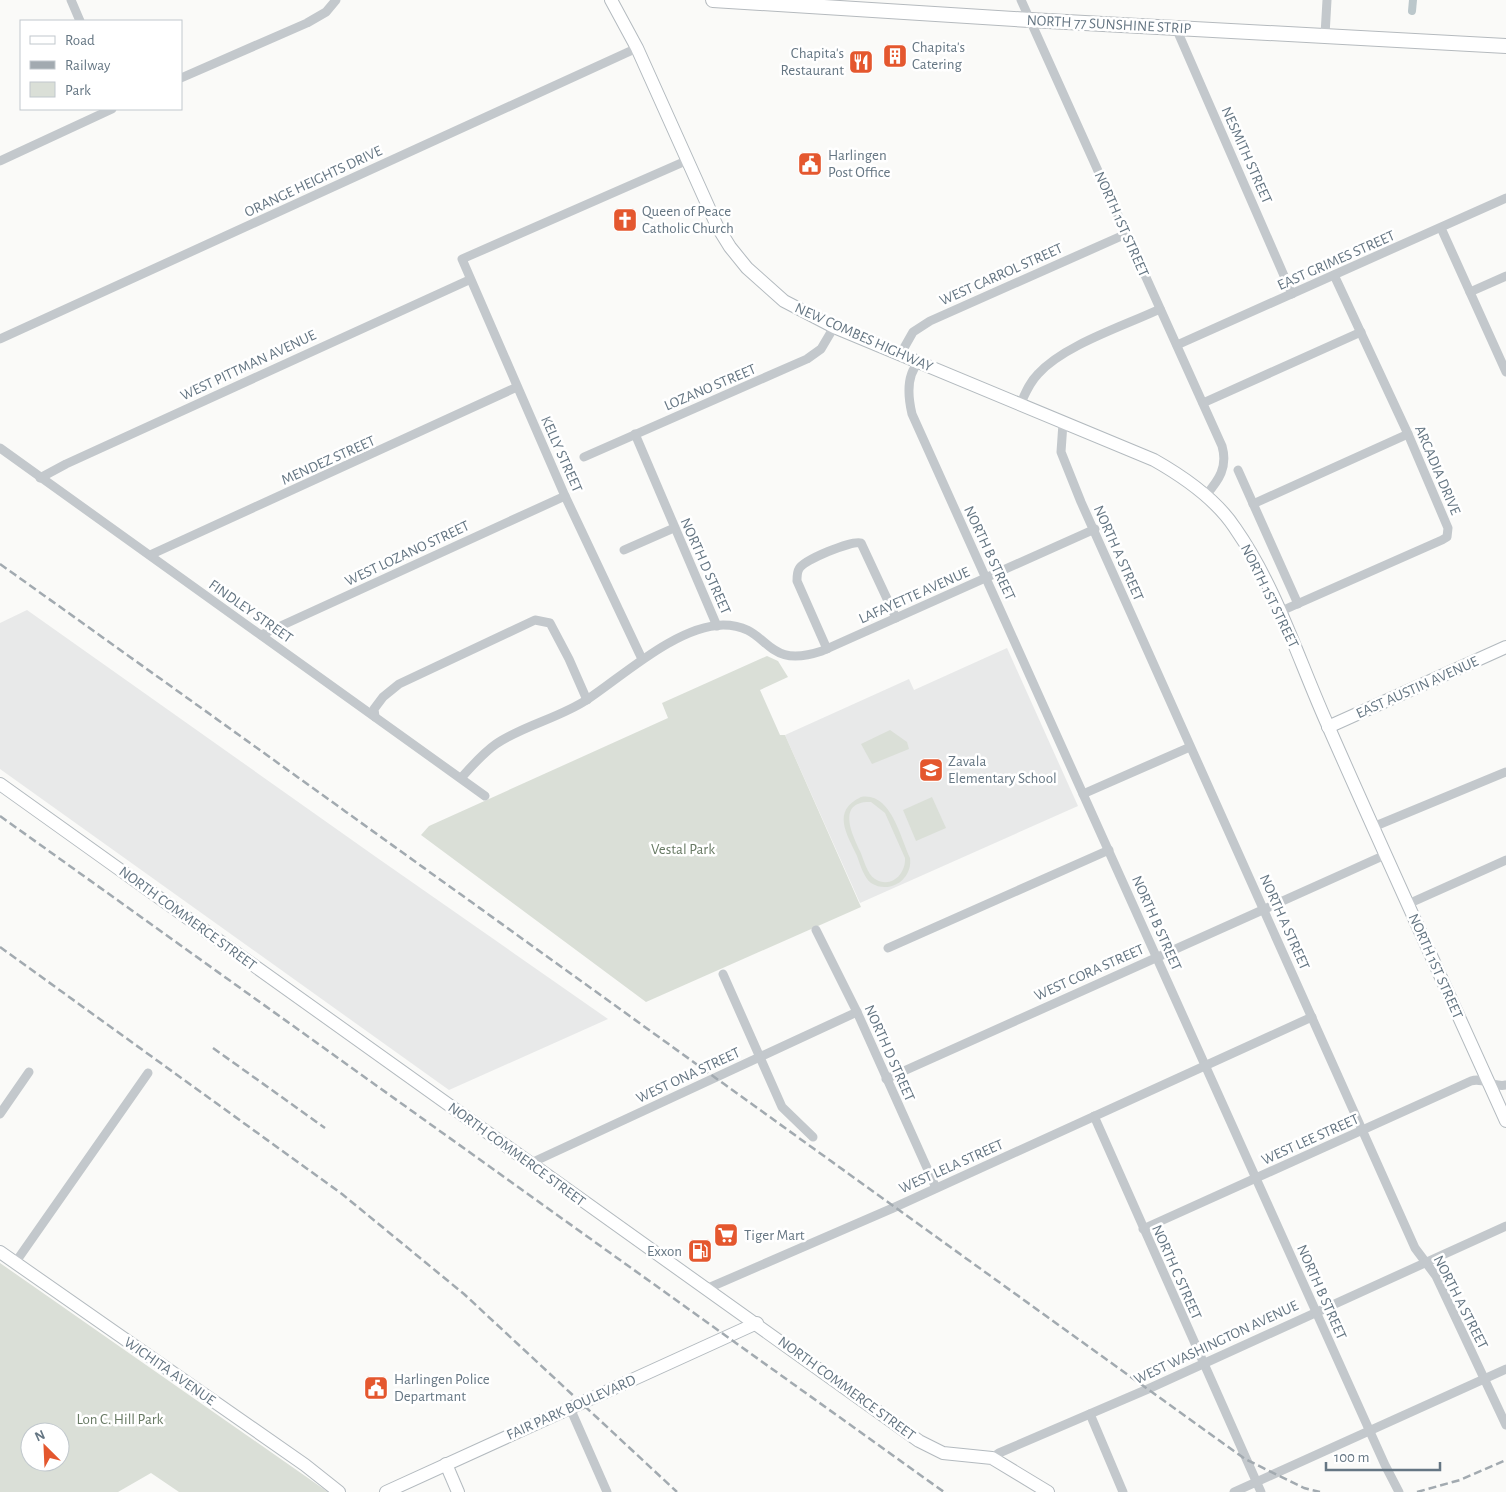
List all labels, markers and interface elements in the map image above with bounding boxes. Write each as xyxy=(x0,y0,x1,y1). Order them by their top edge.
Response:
street label: NORTH 77 SUNSHINE STRIP xyxy=(1026,13,1192,36)
legend xyxy=(20,20,182,110)
text: Road xyxy=(65,33,95,48)
place label: Chapita's Catering xyxy=(912,40,965,72)
building icon: Chapita's Catering xyxy=(882,43,908,69)
place label: Chapita's Restaurant xyxy=(781,46,844,78)
restaurant icon: Chapita's Restaurant xyxy=(848,49,874,75)
text: Railway xyxy=(65,58,111,73)
text: Park xyxy=(65,83,91,98)
street label: NESMITH STREET xyxy=(1218,104,1275,207)
street label: ORANGE HEIGHTS DRIVE xyxy=(242,143,384,220)
place label: Harlingen Post Office xyxy=(828,148,891,180)
public building icon: Harlingen Post Office xyxy=(797,151,823,177)
street label: NORTH 1ST STREET xyxy=(1092,169,1152,280)
place label: Queen of Peace Catholic Church xyxy=(642,204,734,236)
church icon: Queen of Peace Catholic Church xyxy=(612,207,638,233)
street label: EAST GRIMES STREET xyxy=(1275,228,1398,293)
street label: WEST CARROL STREET xyxy=(937,240,1066,308)
street label: NEW COMBES HIGHWAY xyxy=(793,300,935,375)
street label: WEST PITTMAN AVENUE xyxy=(178,327,318,403)
street label: LOZANO STREET xyxy=(662,361,759,414)
street label: KELLY STREET xyxy=(538,414,585,495)
street label: ARCADIA DRIVE xyxy=(1412,423,1463,517)
street label: MENDEZ STREET xyxy=(279,433,378,488)
street label: NORTH A STREET xyxy=(1091,503,1147,604)
street label: NORTH B STREET xyxy=(961,504,1018,603)
street label: NORTH D STREET xyxy=(678,516,734,617)
street label: WEST LOZANO STREET xyxy=(343,518,472,589)
street label: NORTH 1ST STREET xyxy=(1238,542,1301,651)
street label: LAFAYETTE AVENUE xyxy=(857,564,972,627)
street label: FINDLEY STREET xyxy=(206,577,296,646)
street label: EAST AUSTIN AVENUE xyxy=(1354,654,1481,721)
place label: Zavala Elementary School xyxy=(948,754,1057,786)
school or university icon: Zavala Elementary School xyxy=(918,757,944,783)
park label: Vestal Park xyxy=(651,842,715,857)
street label: NORTH COMMERCE STREET xyxy=(116,864,260,974)
street label: NORTH A STREET xyxy=(1257,872,1313,973)
street label: NORTH B STREET xyxy=(1129,873,1184,974)
street label: NORTH 1ST STREET xyxy=(1406,911,1466,1022)
street label: WEST CORA STREET xyxy=(1032,941,1147,1003)
street label: NORTH D STREET xyxy=(862,1003,918,1104)
street label: WEST ONA STREET xyxy=(634,1045,743,1106)
street label: NORTH COMMERCE STREET xyxy=(445,1100,589,1210)
street label: WEST LEE STREET xyxy=(1259,1111,1362,1168)
street label: WEST LELA STREET xyxy=(897,1136,1006,1196)
supermarket icon: Tiger Mart xyxy=(713,1222,739,1248)
street label: NORTH C STREET xyxy=(1149,1223,1204,1322)
place label: Tiger Mart xyxy=(744,1228,805,1243)
fuel station icon: Exxon xyxy=(687,1238,713,1264)
street label: NORTH B STREET xyxy=(1294,1242,1349,1343)
place label: Exxon xyxy=(647,1244,682,1259)
street label: NORTH A STREET xyxy=(1431,1253,1491,1352)
street label: WEST WASHINGTON AVENUE xyxy=(1132,1298,1301,1387)
street label: WICHITA AVENUE xyxy=(121,1334,218,1408)
street label: NORTH COMMERCE STREET xyxy=(775,1334,919,1444)
place label: Harlingen Police Departmant xyxy=(394,1372,490,1404)
street label: FAIR PARK BOULEVARD xyxy=(504,1372,638,1443)
public building icon: Harlingen Police Departmant xyxy=(363,1375,389,1401)
park label: Lon C. Hill Park xyxy=(77,1412,164,1427)
north arrow xyxy=(20,1422,70,1472)
text: N xyxy=(33,1428,47,1444)
scale bar xyxy=(1326,1440,1440,1472)
text: 100 m xyxy=(1334,1450,1369,1465)

